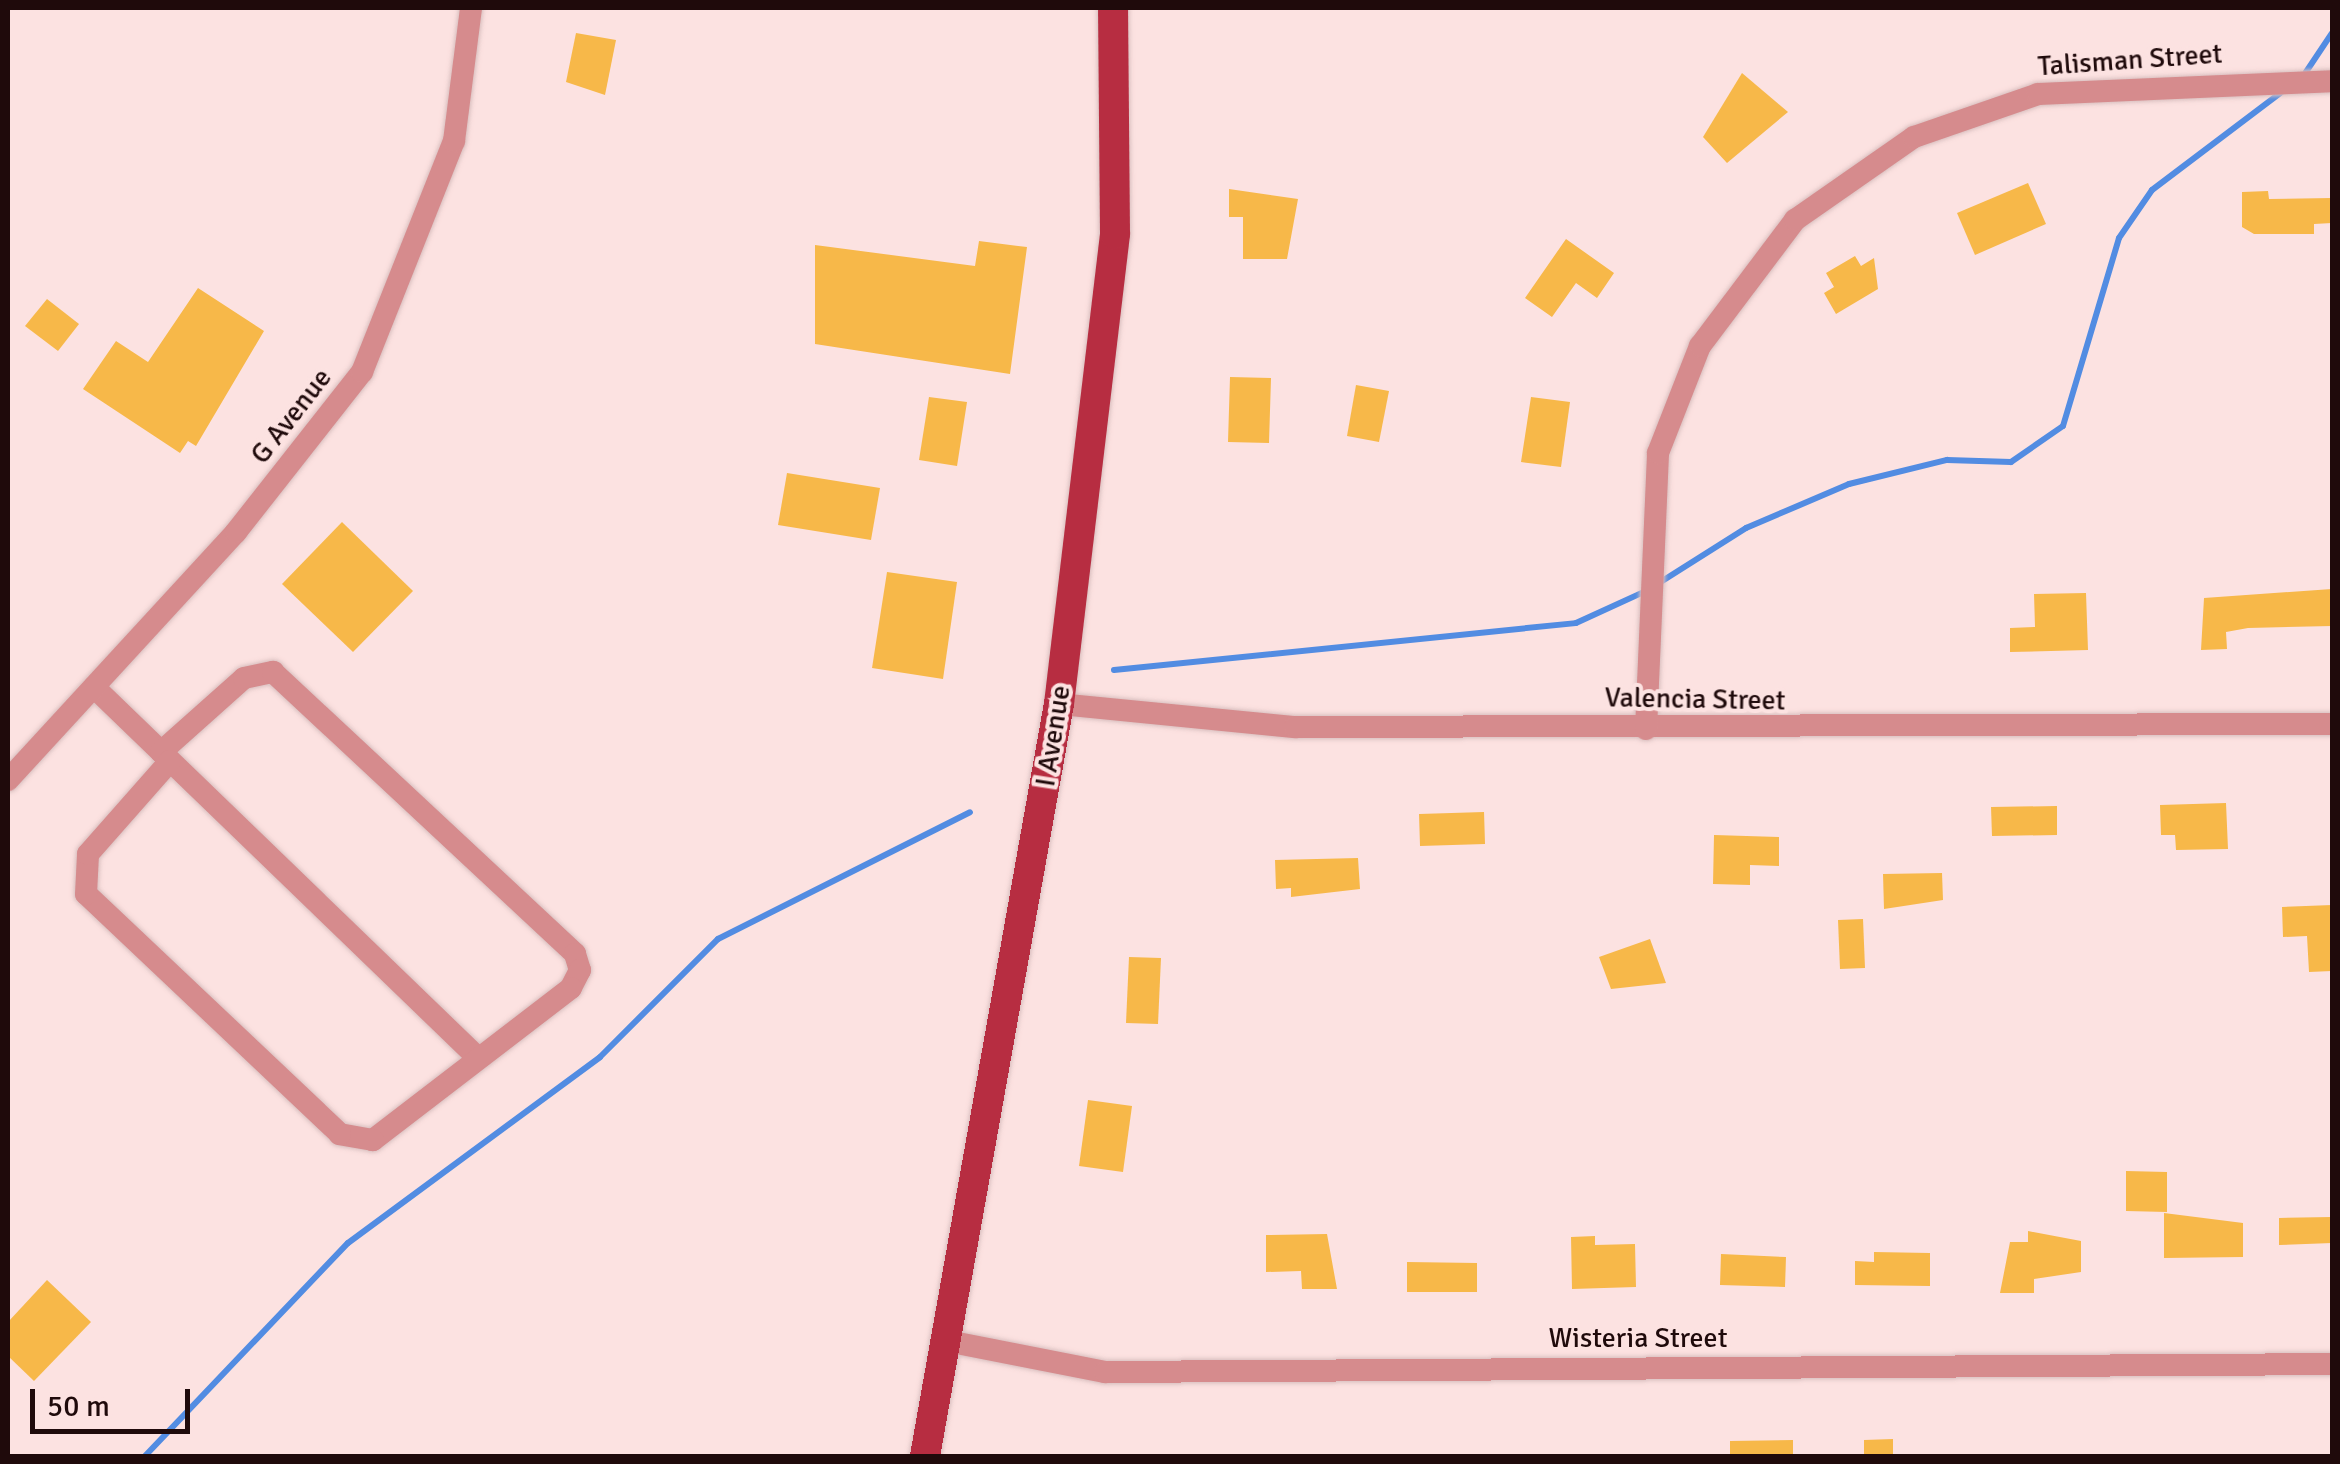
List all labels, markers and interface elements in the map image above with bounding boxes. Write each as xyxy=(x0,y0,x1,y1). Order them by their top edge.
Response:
street label: Talisman Street xyxy=(2037,37,2223,83)
street label: G Avenue xyxy=(243,362,339,470)
street label: Valencia Street xyxy=(1604,681,1786,717)
street label: I Avenue xyxy=(1028,683,1078,789)
street label: Wisteria Street xyxy=(1549,1321,1727,1355)
scale bar xyxy=(35,1369,195,1431)
text: 50 m xyxy=(47,1388,110,1425)

